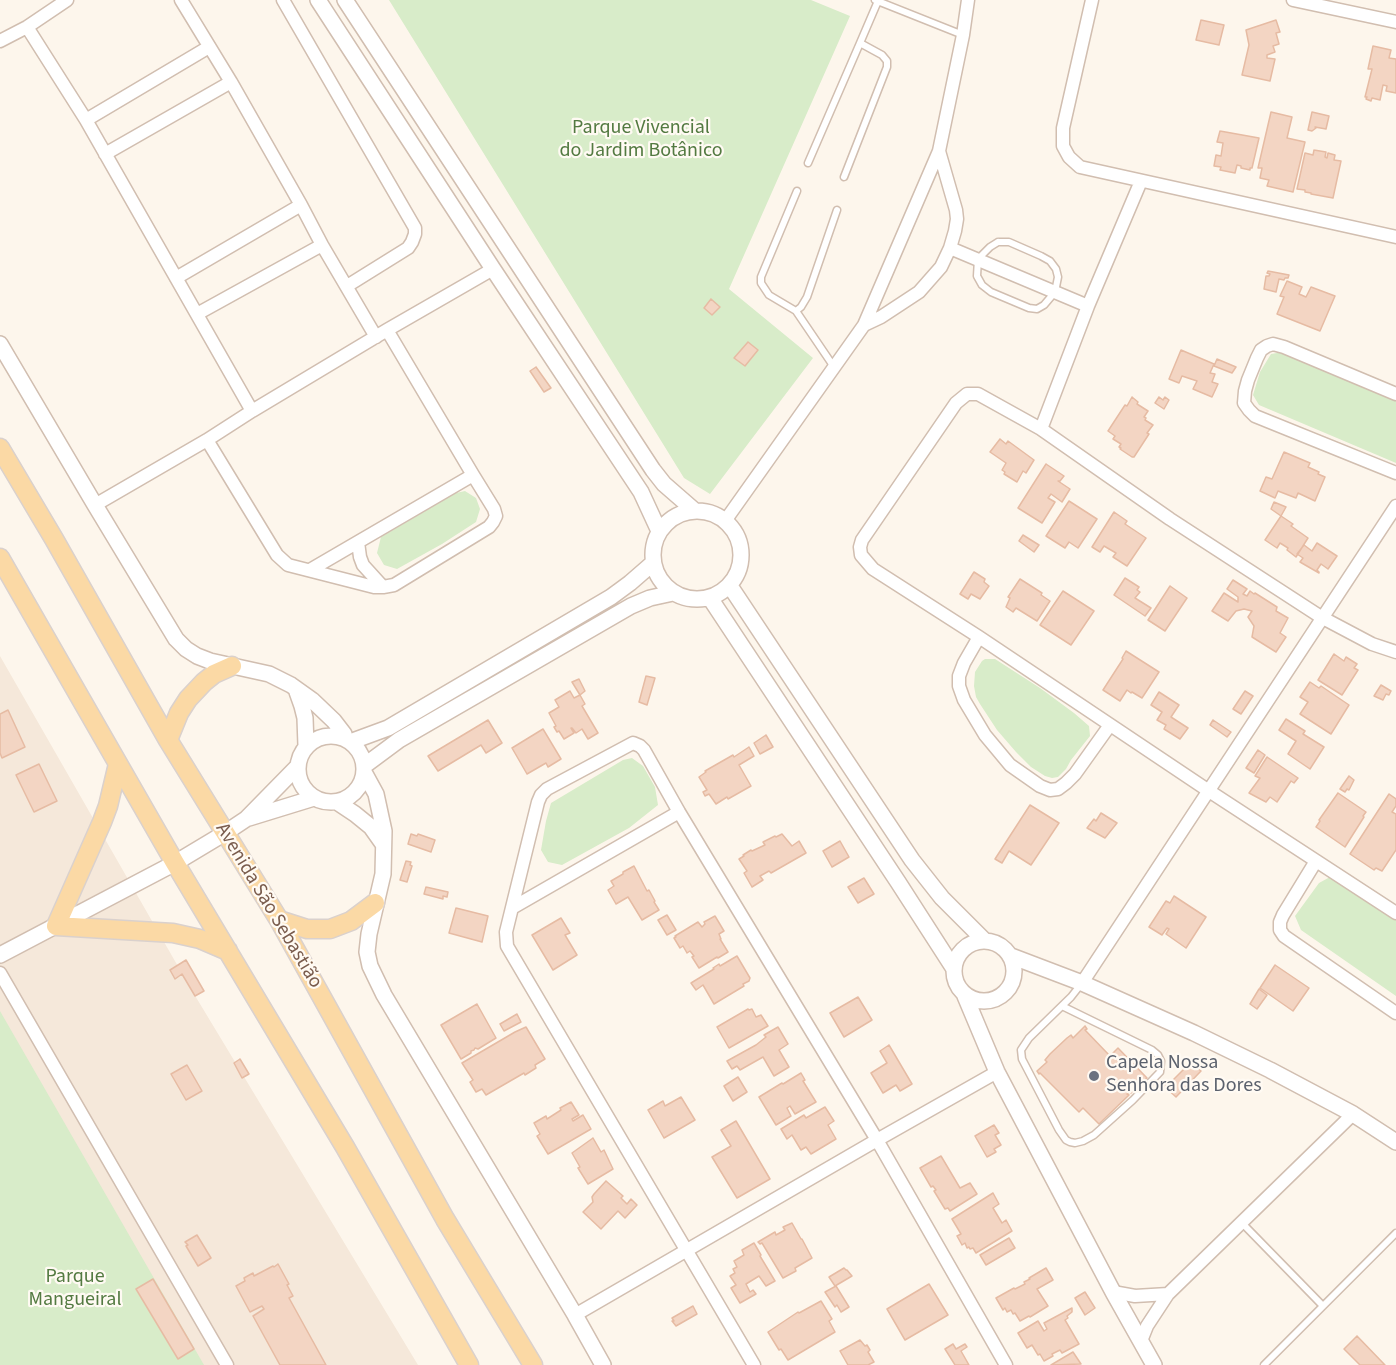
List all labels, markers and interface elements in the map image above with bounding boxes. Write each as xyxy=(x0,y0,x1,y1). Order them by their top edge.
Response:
park label: Parque Vivencial do Jardim Botânico xyxy=(559,117,723,164)
street label: Avenida São Sebastião xyxy=(209,819,327,993)
place label: Capela Nossa Senhora das Dores xyxy=(1106,1052,1262,1099)
marker: Capela Nossa Senhora das Dores xyxy=(1087,1069,1101,1083)
park label: Parque Mangueiral xyxy=(28,1266,122,1313)

